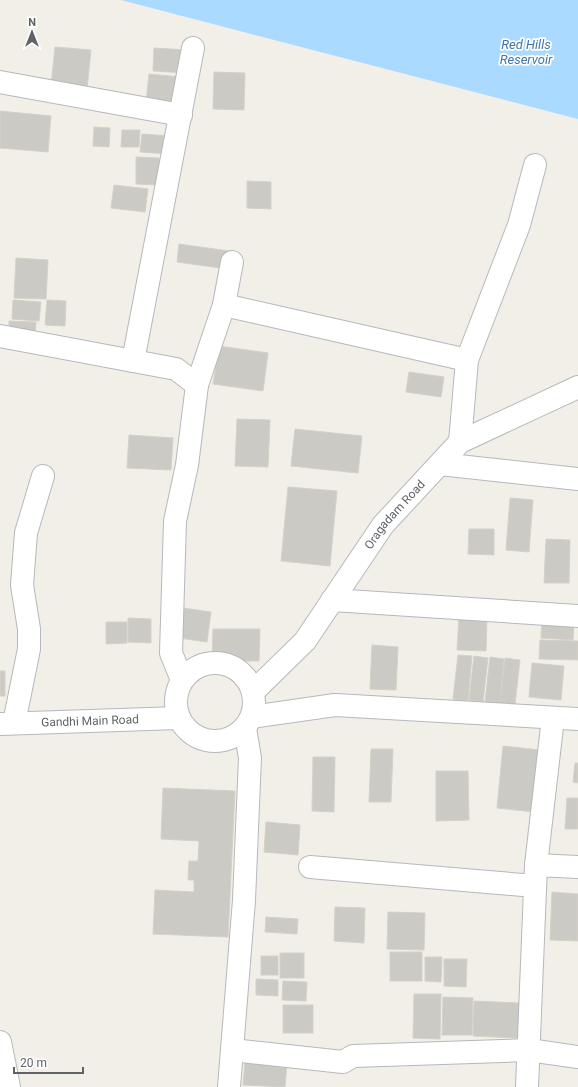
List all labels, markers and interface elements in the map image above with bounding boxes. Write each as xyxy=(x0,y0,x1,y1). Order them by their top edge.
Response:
north arrow xyxy=(12,12,52,52)
text: N xyxy=(28,16,36,29)
water label: Red Hills Reservoir xyxy=(500,37,553,67)
street label: Oragadam Road xyxy=(362,477,428,552)
street label: Gandhi Main Road xyxy=(41,712,139,730)
scale bar xyxy=(14,1049,83,1075)
text: 20 m xyxy=(20,1056,47,1070)

